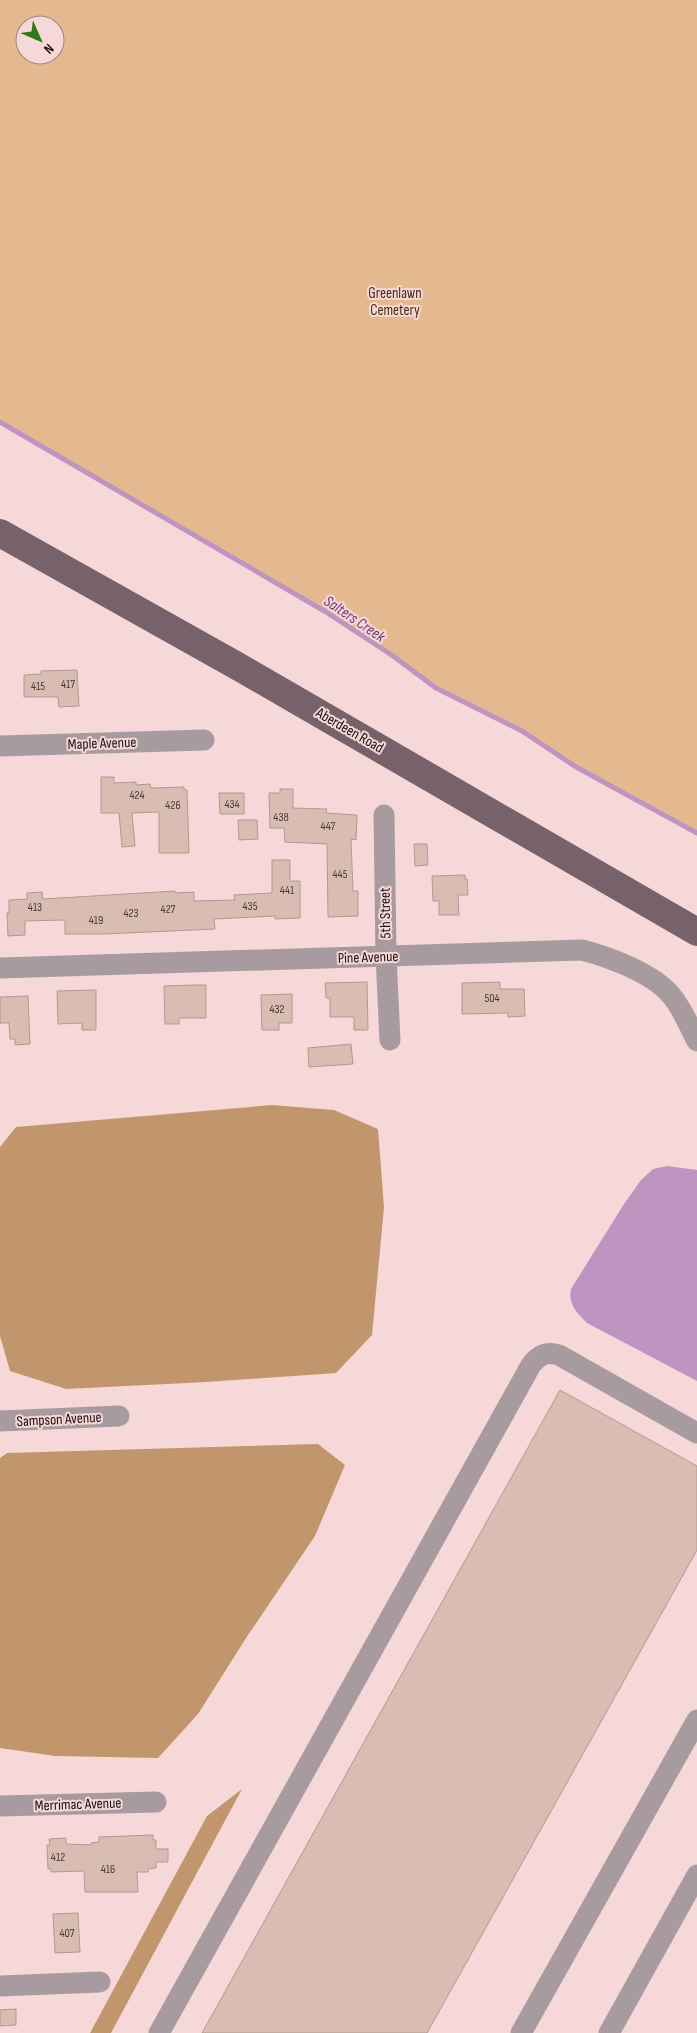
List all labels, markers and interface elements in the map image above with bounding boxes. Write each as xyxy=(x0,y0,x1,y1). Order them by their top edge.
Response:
north arrow xyxy=(15,15,65,65)
text: N xyxy=(40,40,57,57)
park label: Greenlawn Cemetery xyxy=(368,284,422,320)
water label: Salters Creek xyxy=(320,592,389,647)
house number: 417 xyxy=(61,677,75,692)
house number: 415 xyxy=(31,679,45,694)
street label: Aberdeen Road xyxy=(312,703,387,757)
street label: Maple Avenue xyxy=(67,733,137,754)
house number: 424 xyxy=(130,788,144,803)
house number: 434 xyxy=(224,797,240,812)
house number: 426 xyxy=(165,798,181,813)
house number: 438 xyxy=(273,810,289,825)
house number: 447 xyxy=(321,819,336,834)
house number: 445 xyxy=(333,867,348,882)
house number: 441 xyxy=(280,883,295,898)
street label: 5th Street xyxy=(376,887,395,939)
house number: 435 xyxy=(243,899,258,914)
house number: 413 xyxy=(28,900,42,915)
house number: 427 xyxy=(161,902,176,917)
house number: 423 xyxy=(123,906,139,921)
house number: 419 xyxy=(89,913,103,928)
street label: Pine Avenue xyxy=(337,947,399,968)
house number: 504 xyxy=(484,991,500,1006)
house number: 432 xyxy=(269,1002,285,1017)
street label: Sampson Avenue xyxy=(16,1408,102,1431)
street label: Merrimac Avenue xyxy=(34,1793,122,1816)
house number: 412 xyxy=(51,1850,65,1865)
house number: 416 xyxy=(101,1862,115,1877)
house number: 407 xyxy=(59,1926,75,1941)

